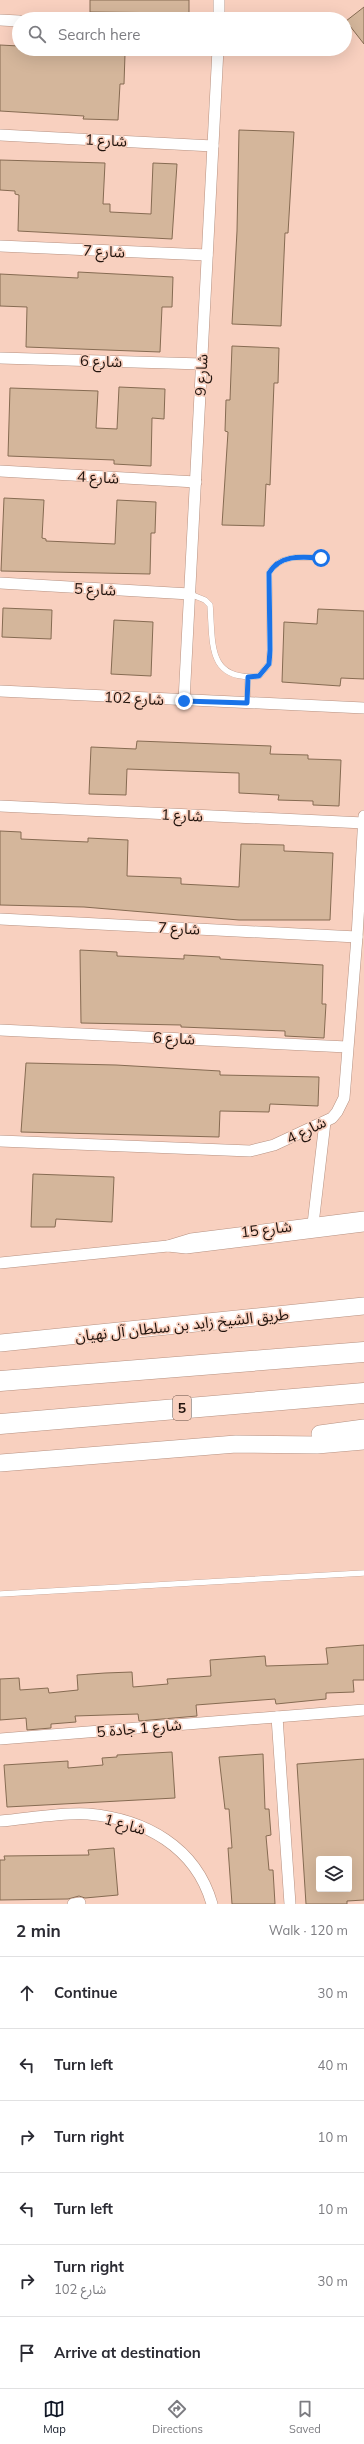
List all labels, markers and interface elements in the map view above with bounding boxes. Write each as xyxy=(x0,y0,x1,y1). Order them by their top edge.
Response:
search box xyxy=(12,12,352,56)
icon: search xyxy=(26,23,48,45)
text: Search here xyxy=(58,25,140,44)
street label: شارع 1 xyxy=(84,129,128,154)
street label: شارع 7 xyxy=(82,240,126,265)
street label: شارع 6 xyxy=(79,351,123,374)
street label: شارع 9 xyxy=(190,353,215,397)
street label: شارع 4 xyxy=(76,466,120,491)
route start xyxy=(312,549,330,567)
street label: شارع 5 xyxy=(73,578,117,603)
street label: شارع 102 xyxy=(103,687,165,712)
route end xyxy=(175,692,193,710)
street label: شارع 1 xyxy=(160,804,204,829)
street label: شارع 7 xyxy=(157,917,201,942)
street label: شارع 6 xyxy=(152,1027,196,1052)
street label: شارع 4 xyxy=(283,1112,331,1150)
street label: شارع 15 xyxy=(239,1216,293,1245)
street label: طريق الشيخ زايد بن سلطان آل نهيان xyxy=(74,1304,290,1349)
road number: 5 xyxy=(173,1396,191,1420)
street label: شارع 1 جادة 5 xyxy=(96,1715,183,1744)
street label: شارع 1 xyxy=(101,1809,148,1842)
map controls xyxy=(316,1856,352,1892)
button: layers xyxy=(316,1856,352,1892)
text: 2 min xyxy=(16,1920,61,1941)
text: Walk · 120 m xyxy=(269,1922,348,1938)
icon: ahead xyxy=(16,1982,38,2004)
text: Continue xyxy=(54,1983,117,2002)
text: 30 m xyxy=(318,1985,348,2001)
icon: left xyxy=(16,2054,38,2076)
text: Turn left xyxy=(54,2055,113,2074)
text: 40 m xyxy=(318,2057,348,2073)
icon: right xyxy=(16,2126,38,2148)
text: Turn right xyxy=(54,2127,124,2146)
text: 10 m xyxy=(318,2129,348,2145)
icon: left xyxy=(16,2198,38,2220)
text: Turn left xyxy=(54,2199,113,2218)
text: 10 m xyxy=(318,2201,348,2217)
text: Turn right xyxy=(54,2257,124,2276)
icon: right xyxy=(16,2270,38,2292)
text: 30 m xyxy=(318,2273,348,2289)
text: شارع 102 xyxy=(54,2281,106,2297)
icon: arrive xyxy=(16,2342,38,2364)
text: Arrive at destination xyxy=(54,2343,201,2362)
tab: Map xyxy=(43,2398,66,2436)
tab: Directions xyxy=(152,2398,203,2436)
tab: Saved xyxy=(289,2398,321,2436)

